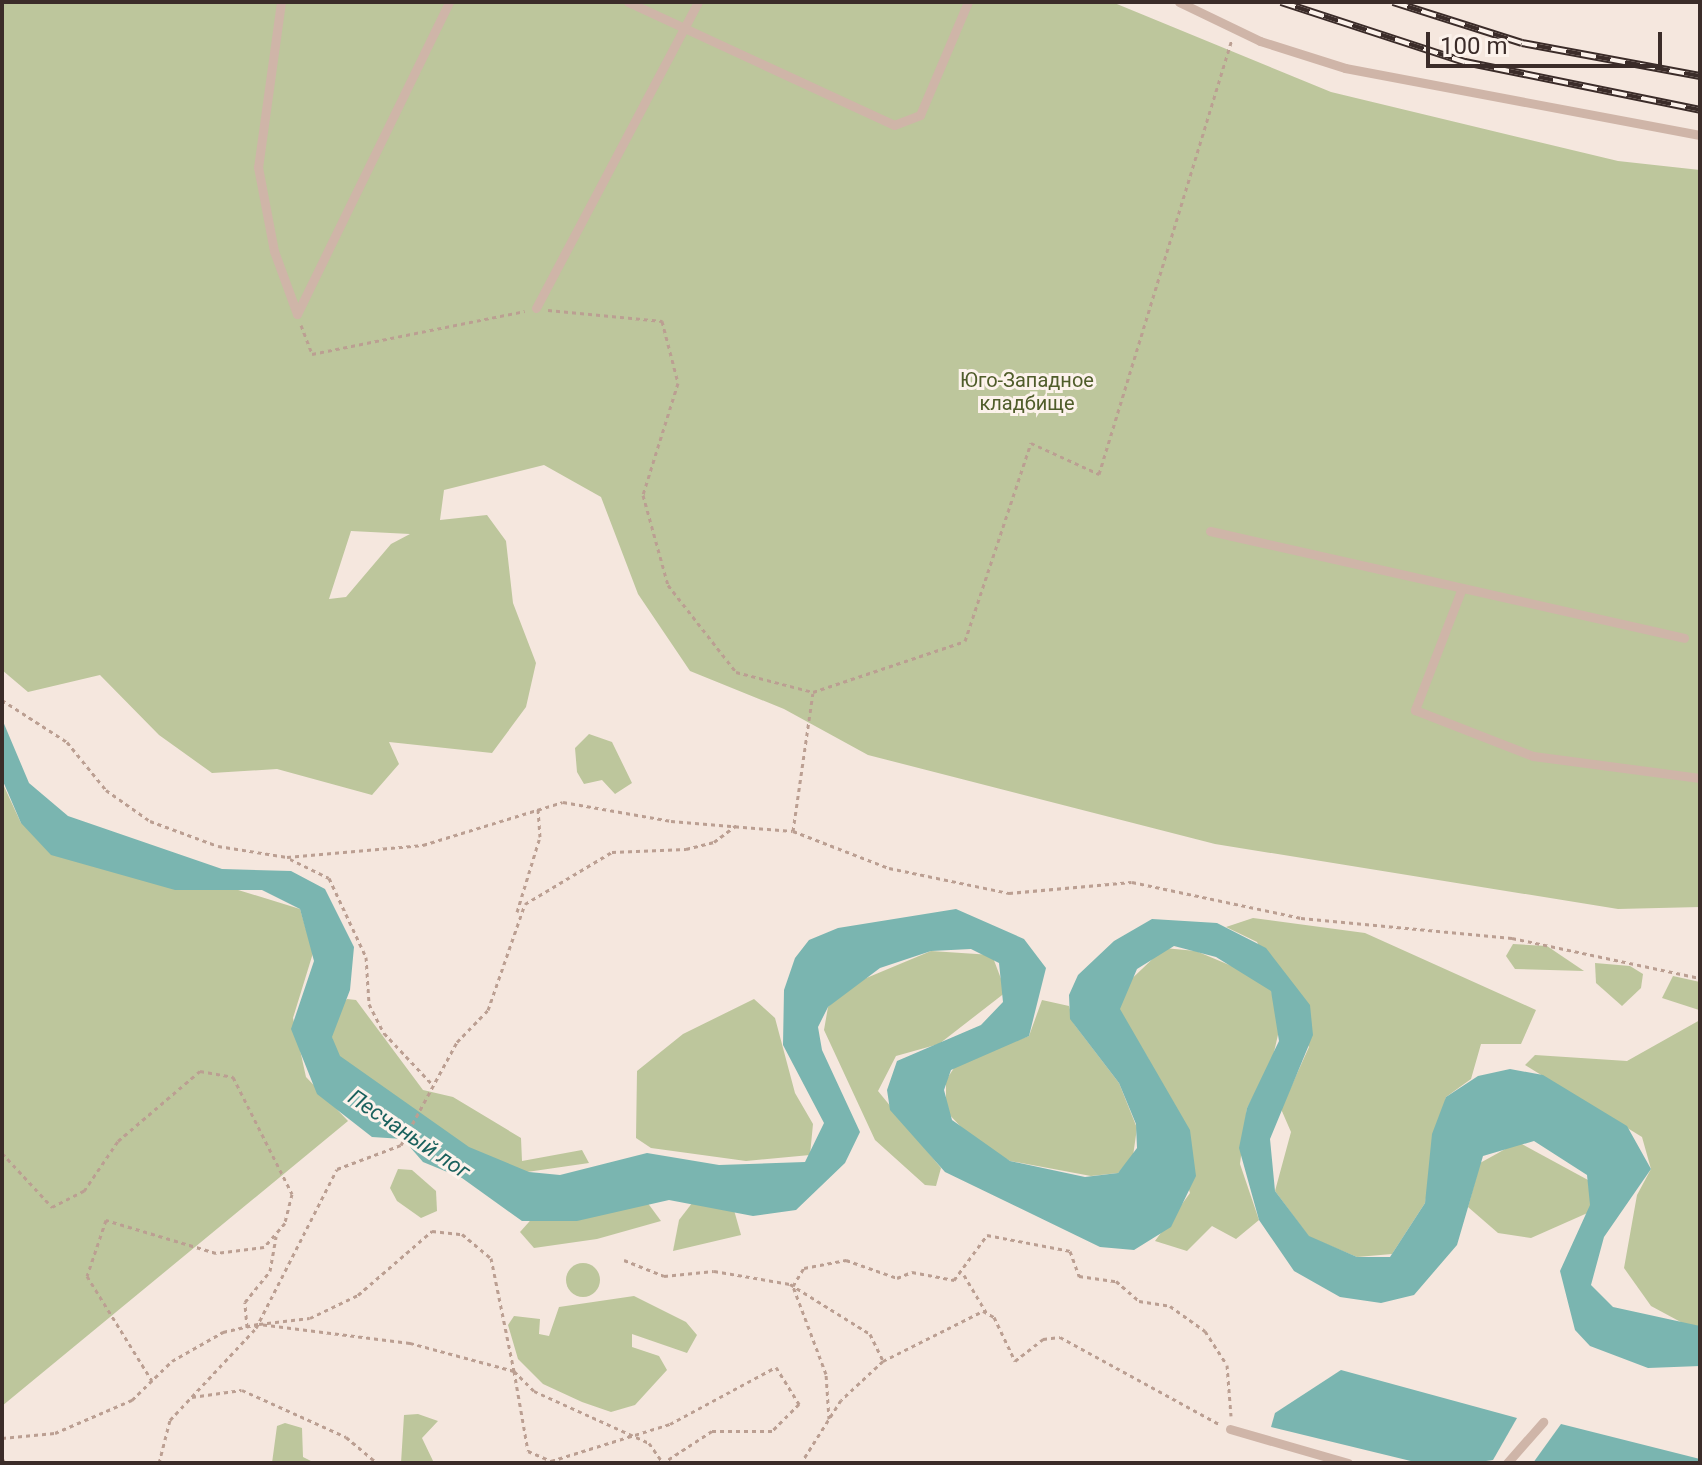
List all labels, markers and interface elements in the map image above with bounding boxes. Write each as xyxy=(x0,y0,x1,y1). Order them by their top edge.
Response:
scale bar xyxy=(1430,16,1666,66)
text: 100 m xyxy=(1440,32,1507,60)
park label: Юго-Западное кладбище xyxy=(960,369,1094,416)
water label: Песчаный лог xyxy=(343,1084,475,1184)

